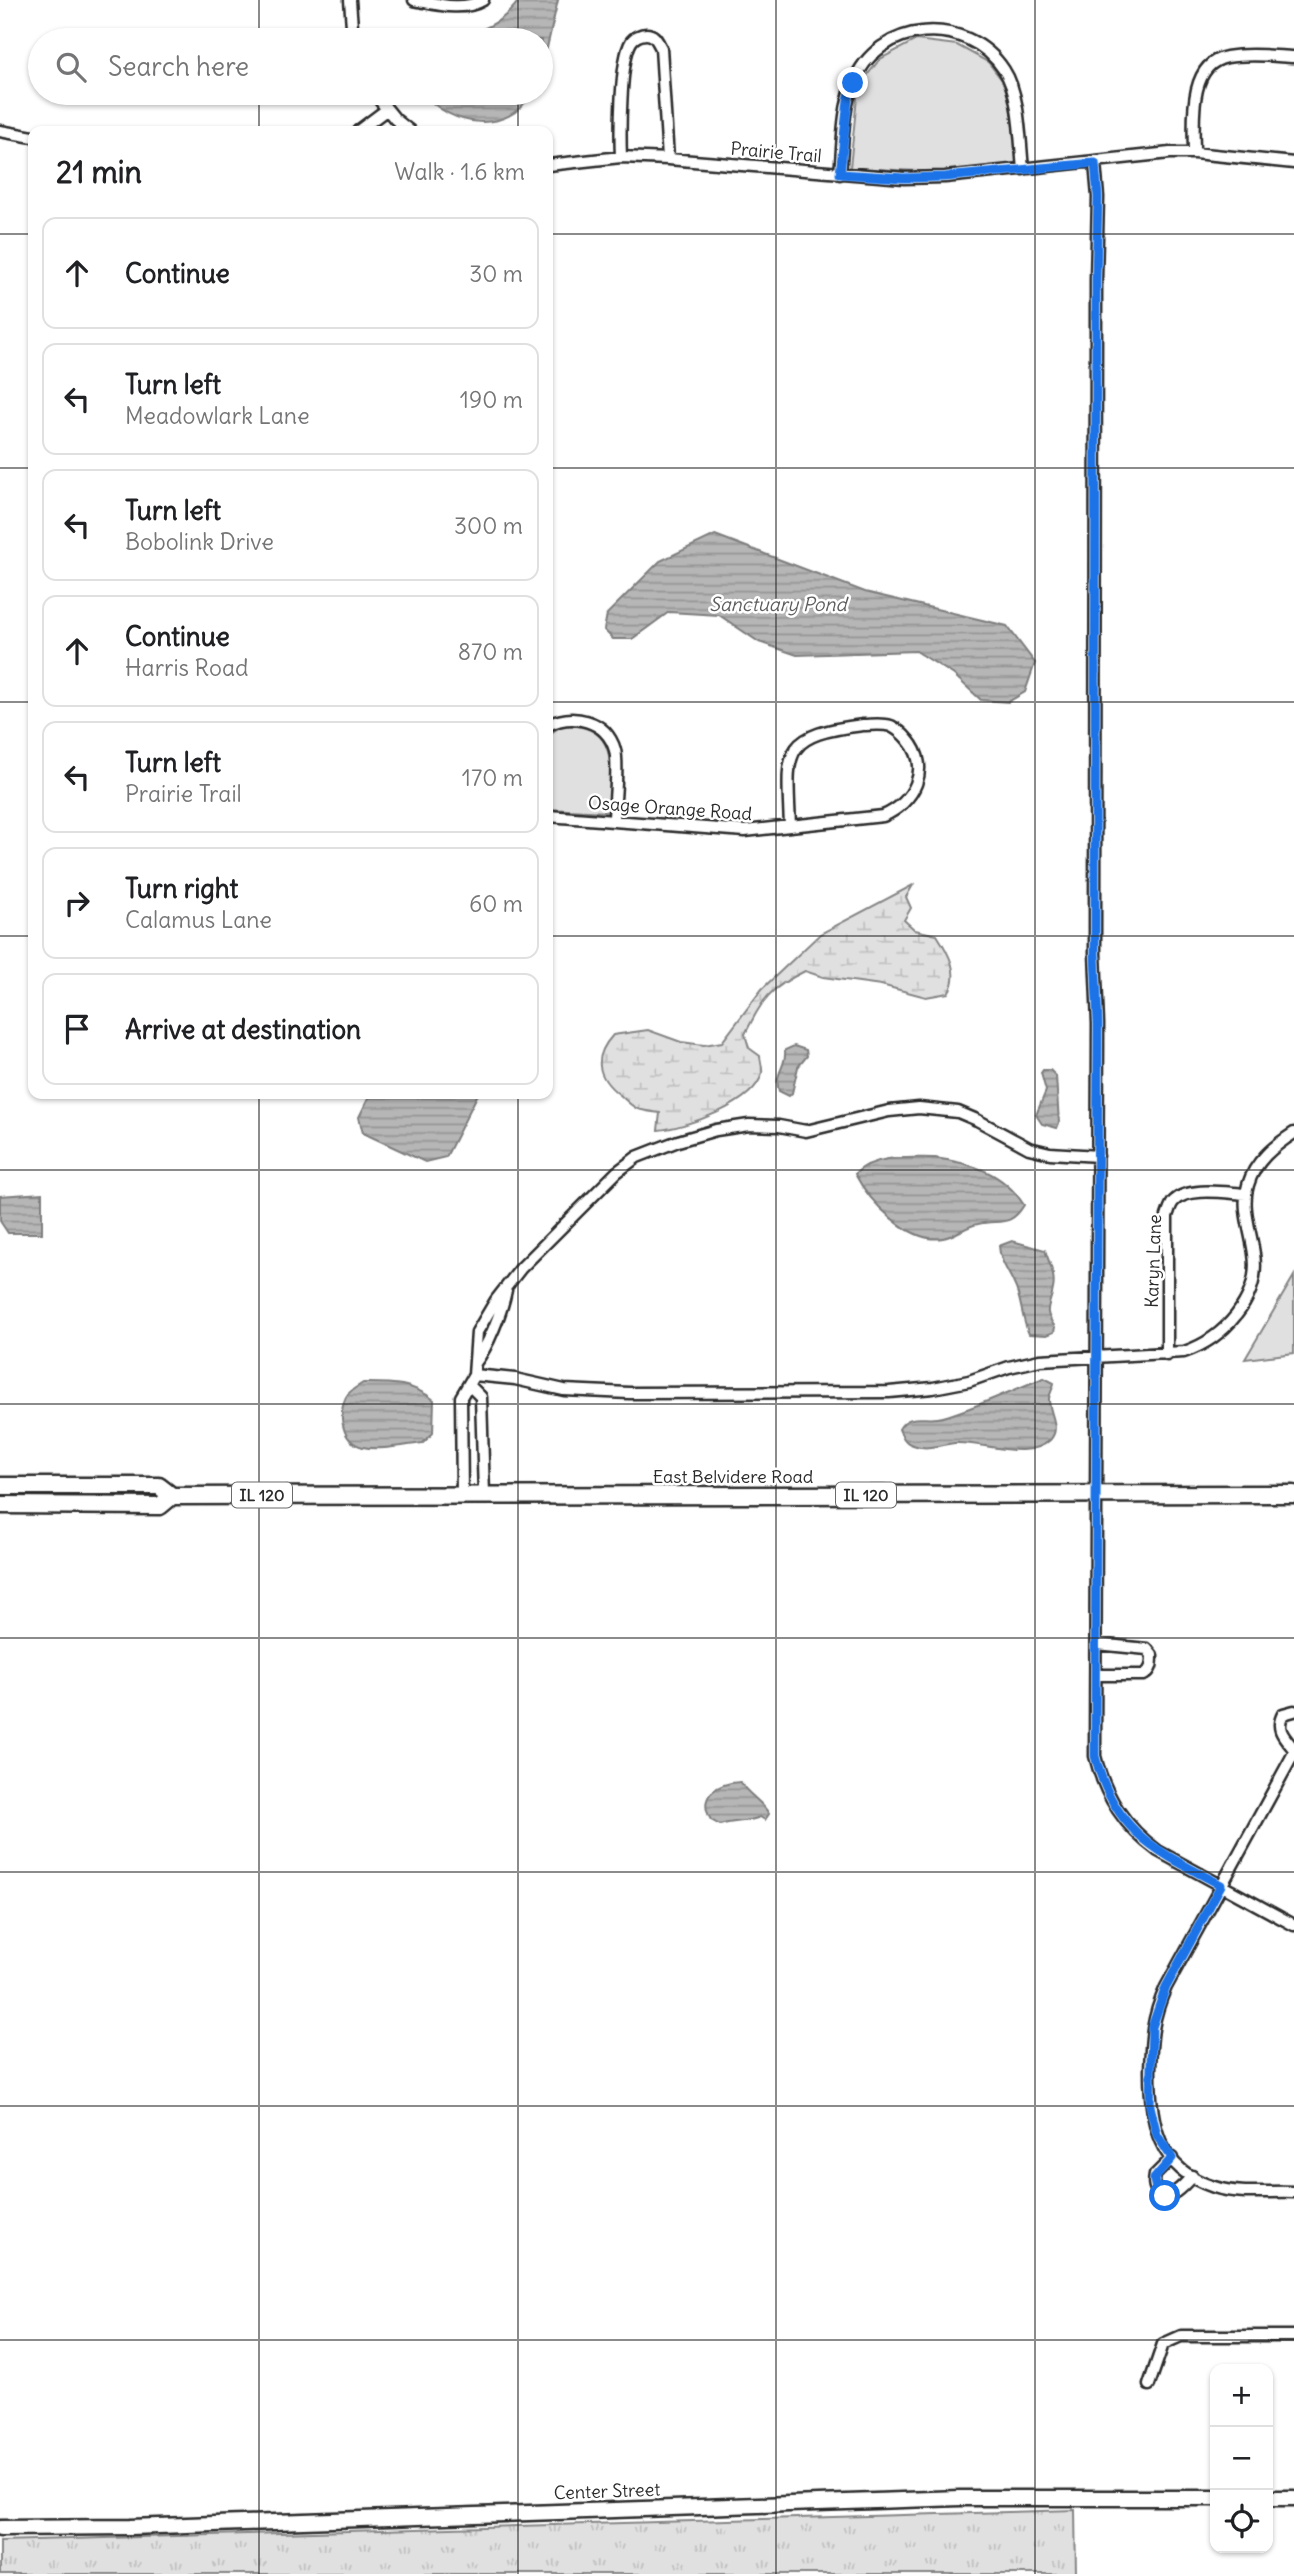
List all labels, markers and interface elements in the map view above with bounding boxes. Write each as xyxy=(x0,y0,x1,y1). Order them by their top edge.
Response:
search box xyxy=(28,28,553,105)
icon: search xyxy=(52,48,90,86)
text: Search here xyxy=(108,50,249,83)
route end xyxy=(837,67,868,98)
street label: Prairie Trail xyxy=(730,137,822,167)
text: 21 min xyxy=(56,153,142,191)
text: Walk · 1.6 km xyxy=(394,157,525,186)
icon: ahead xyxy=(58,254,96,292)
text: Continue xyxy=(125,257,230,290)
text: 30 m xyxy=(469,259,523,288)
text: Turn left xyxy=(125,368,221,401)
icon: left xyxy=(58,380,96,418)
text: 190 m xyxy=(460,385,523,414)
text: Meadowlark Lane xyxy=(125,401,310,430)
text: Turn left xyxy=(125,494,221,527)
icon: left xyxy=(58,506,96,544)
text: 300 m xyxy=(454,511,523,540)
text: Bobolink Drive xyxy=(125,527,274,556)
water label: Sanctuary Pond xyxy=(709,592,849,616)
text: Continue xyxy=(125,620,230,653)
icon: ahead xyxy=(58,632,96,670)
text: 870 m xyxy=(458,637,523,666)
text: Harris Road xyxy=(125,653,248,682)
text: Turn left xyxy=(125,746,221,779)
icon: left xyxy=(58,758,96,796)
text: 170 m xyxy=(462,763,523,792)
text: Prairie Trail xyxy=(125,779,242,808)
street label: Osage Orange Road xyxy=(587,791,753,825)
text: Turn right xyxy=(125,872,238,905)
icon: right xyxy=(58,884,96,922)
text: 60 m xyxy=(469,889,523,918)
text: Calamus Lane xyxy=(125,905,272,934)
icon: arrive xyxy=(58,1010,96,1048)
text: Arrive at destination xyxy=(125,1013,361,1046)
street label: Karyn Lane xyxy=(1140,1214,1166,1308)
street label: East Belvidere Road xyxy=(653,1465,814,1488)
road number: IL 120 xyxy=(232,1483,292,1508)
road number: IL 120 xyxy=(836,1483,896,1508)
route start xyxy=(1149,2180,1180,2211)
map controls xyxy=(1210,2364,1273,2553)
button: + xyxy=(1210,2364,1273,2427)
button: − xyxy=(1210,2427,1273,2490)
street label: Center Street xyxy=(553,2478,661,2504)
button: locate xyxy=(1210,2490,1273,2553)

